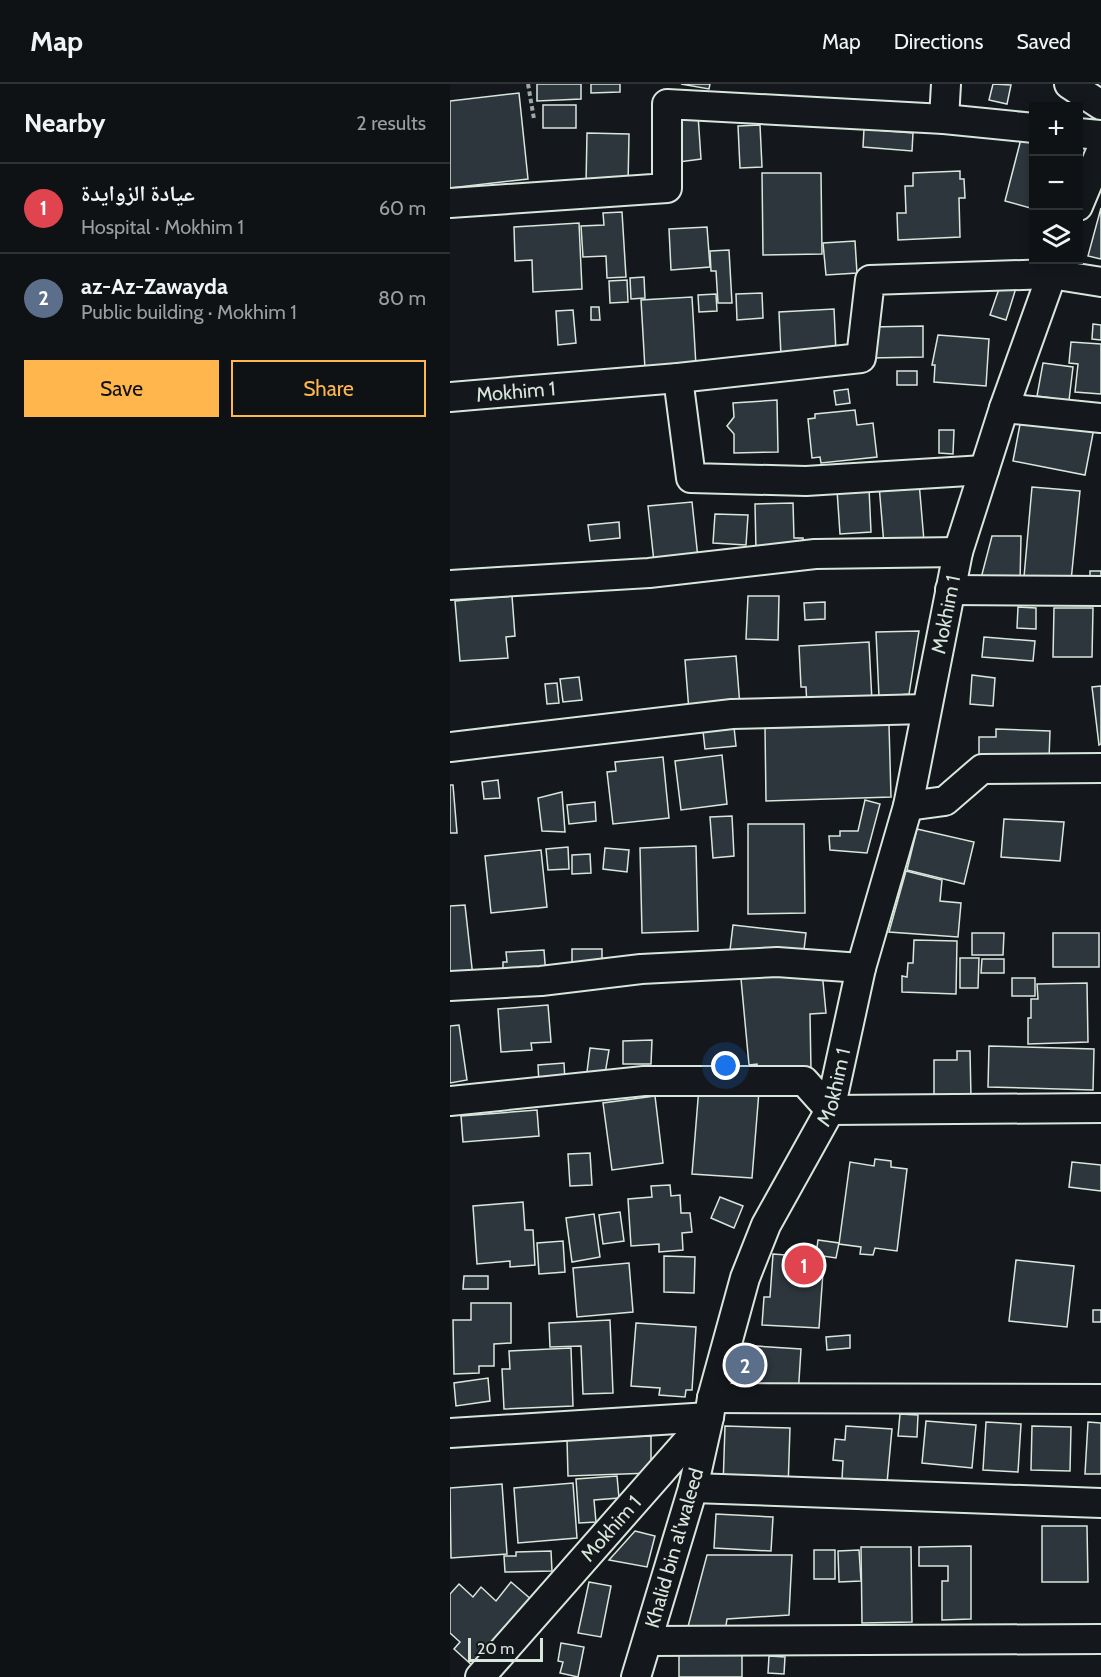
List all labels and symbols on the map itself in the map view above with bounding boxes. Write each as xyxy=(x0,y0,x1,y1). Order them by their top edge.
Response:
street label: Mokhim 1 xyxy=(475,376,556,407)
street label: Mokhim 1 xyxy=(926,573,965,656)
street label: Mokhim 1 xyxy=(811,1046,855,1130)
your location xyxy=(711,1051,740,1080)
pin: 1 xyxy=(784,1242,824,1288)
pin: 2 xyxy=(726,1342,764,1388)
street label: Khalid bin al'waleed xyxy=(640,1465,708,1631)
street label: Mokhim 1 xyxy=(576,1491,646,1566)
scale bar xyxy=(468,1635,543,1662)

